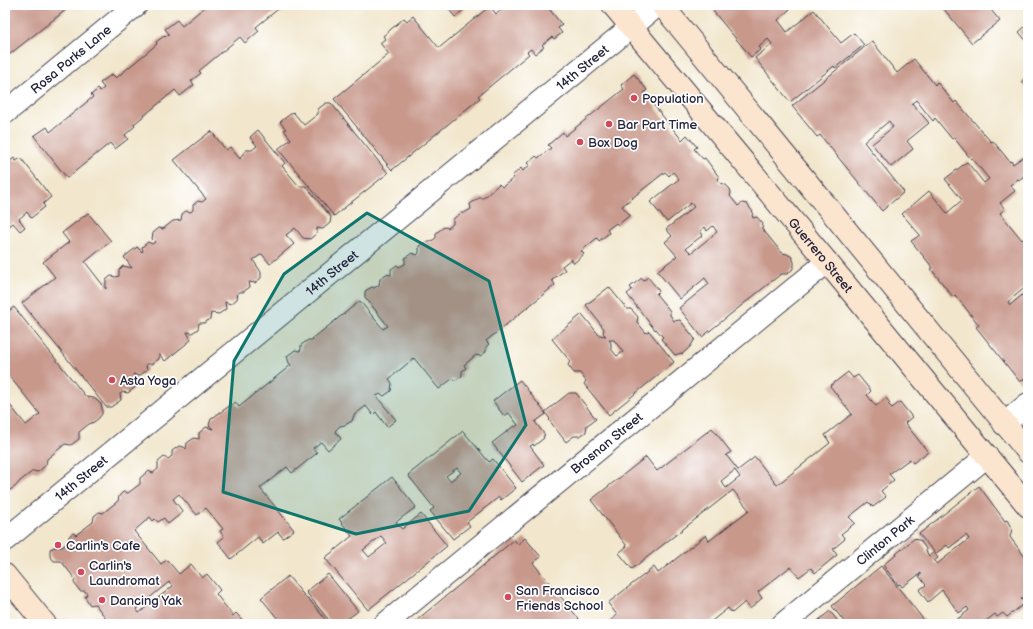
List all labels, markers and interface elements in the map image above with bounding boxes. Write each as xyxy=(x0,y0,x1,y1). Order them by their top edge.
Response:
street label: Rosa Parks Lane xyxy=(28,22,115,98)
street label: 14th Street xyxy=(553,42,612,94)
place label: Population xyxy=(642,91,704,107)
marker: Population xyxy=(629,93,639,103)
place label: Bar Part Time xyxy=(617,117,698,133)
marker: Bar Part Time xyxy=(604,119,614,129)
place label: Box Dog xyxy=(588,135,638,151)
marker: Box Dog xyxy=(575,137,585,147)
street label: Guerrero Street xyxy=(784,215,856,296)
street label: 14th Street xyxy=(303,247,362,300)
place label: Asta Yoga xyxy=(120,373,176,389)
marker: Asta Yoga xyxy=(107,375,117,385)
street label: Brosnan Street xyxy=(568,409,646,478)
street label: 14th Street xyxy=(52,452,111,505)
street label: Clinton Park xyxy=(853,512,918,569)
place label: Carlin's Cafe xyxy=(66,538,140,554)
marker: Carlin's Cafe xyxy=(53,540,63,550)
place label: Carlin's Laundromat xyxy=(89,558,159,589)
marker: Carlin's Laundromat xyxy=(76,567,86,577)
place label: San Francisco Friends School xyxy=(516,583,603,614)
marker: San Francisco Friends School xyxy=(503,592,513,602)
place label: Dancing Yak xyxy=(110,593,182,609)
marker: Dancing Yak xyxy=(97,595,107,605)

